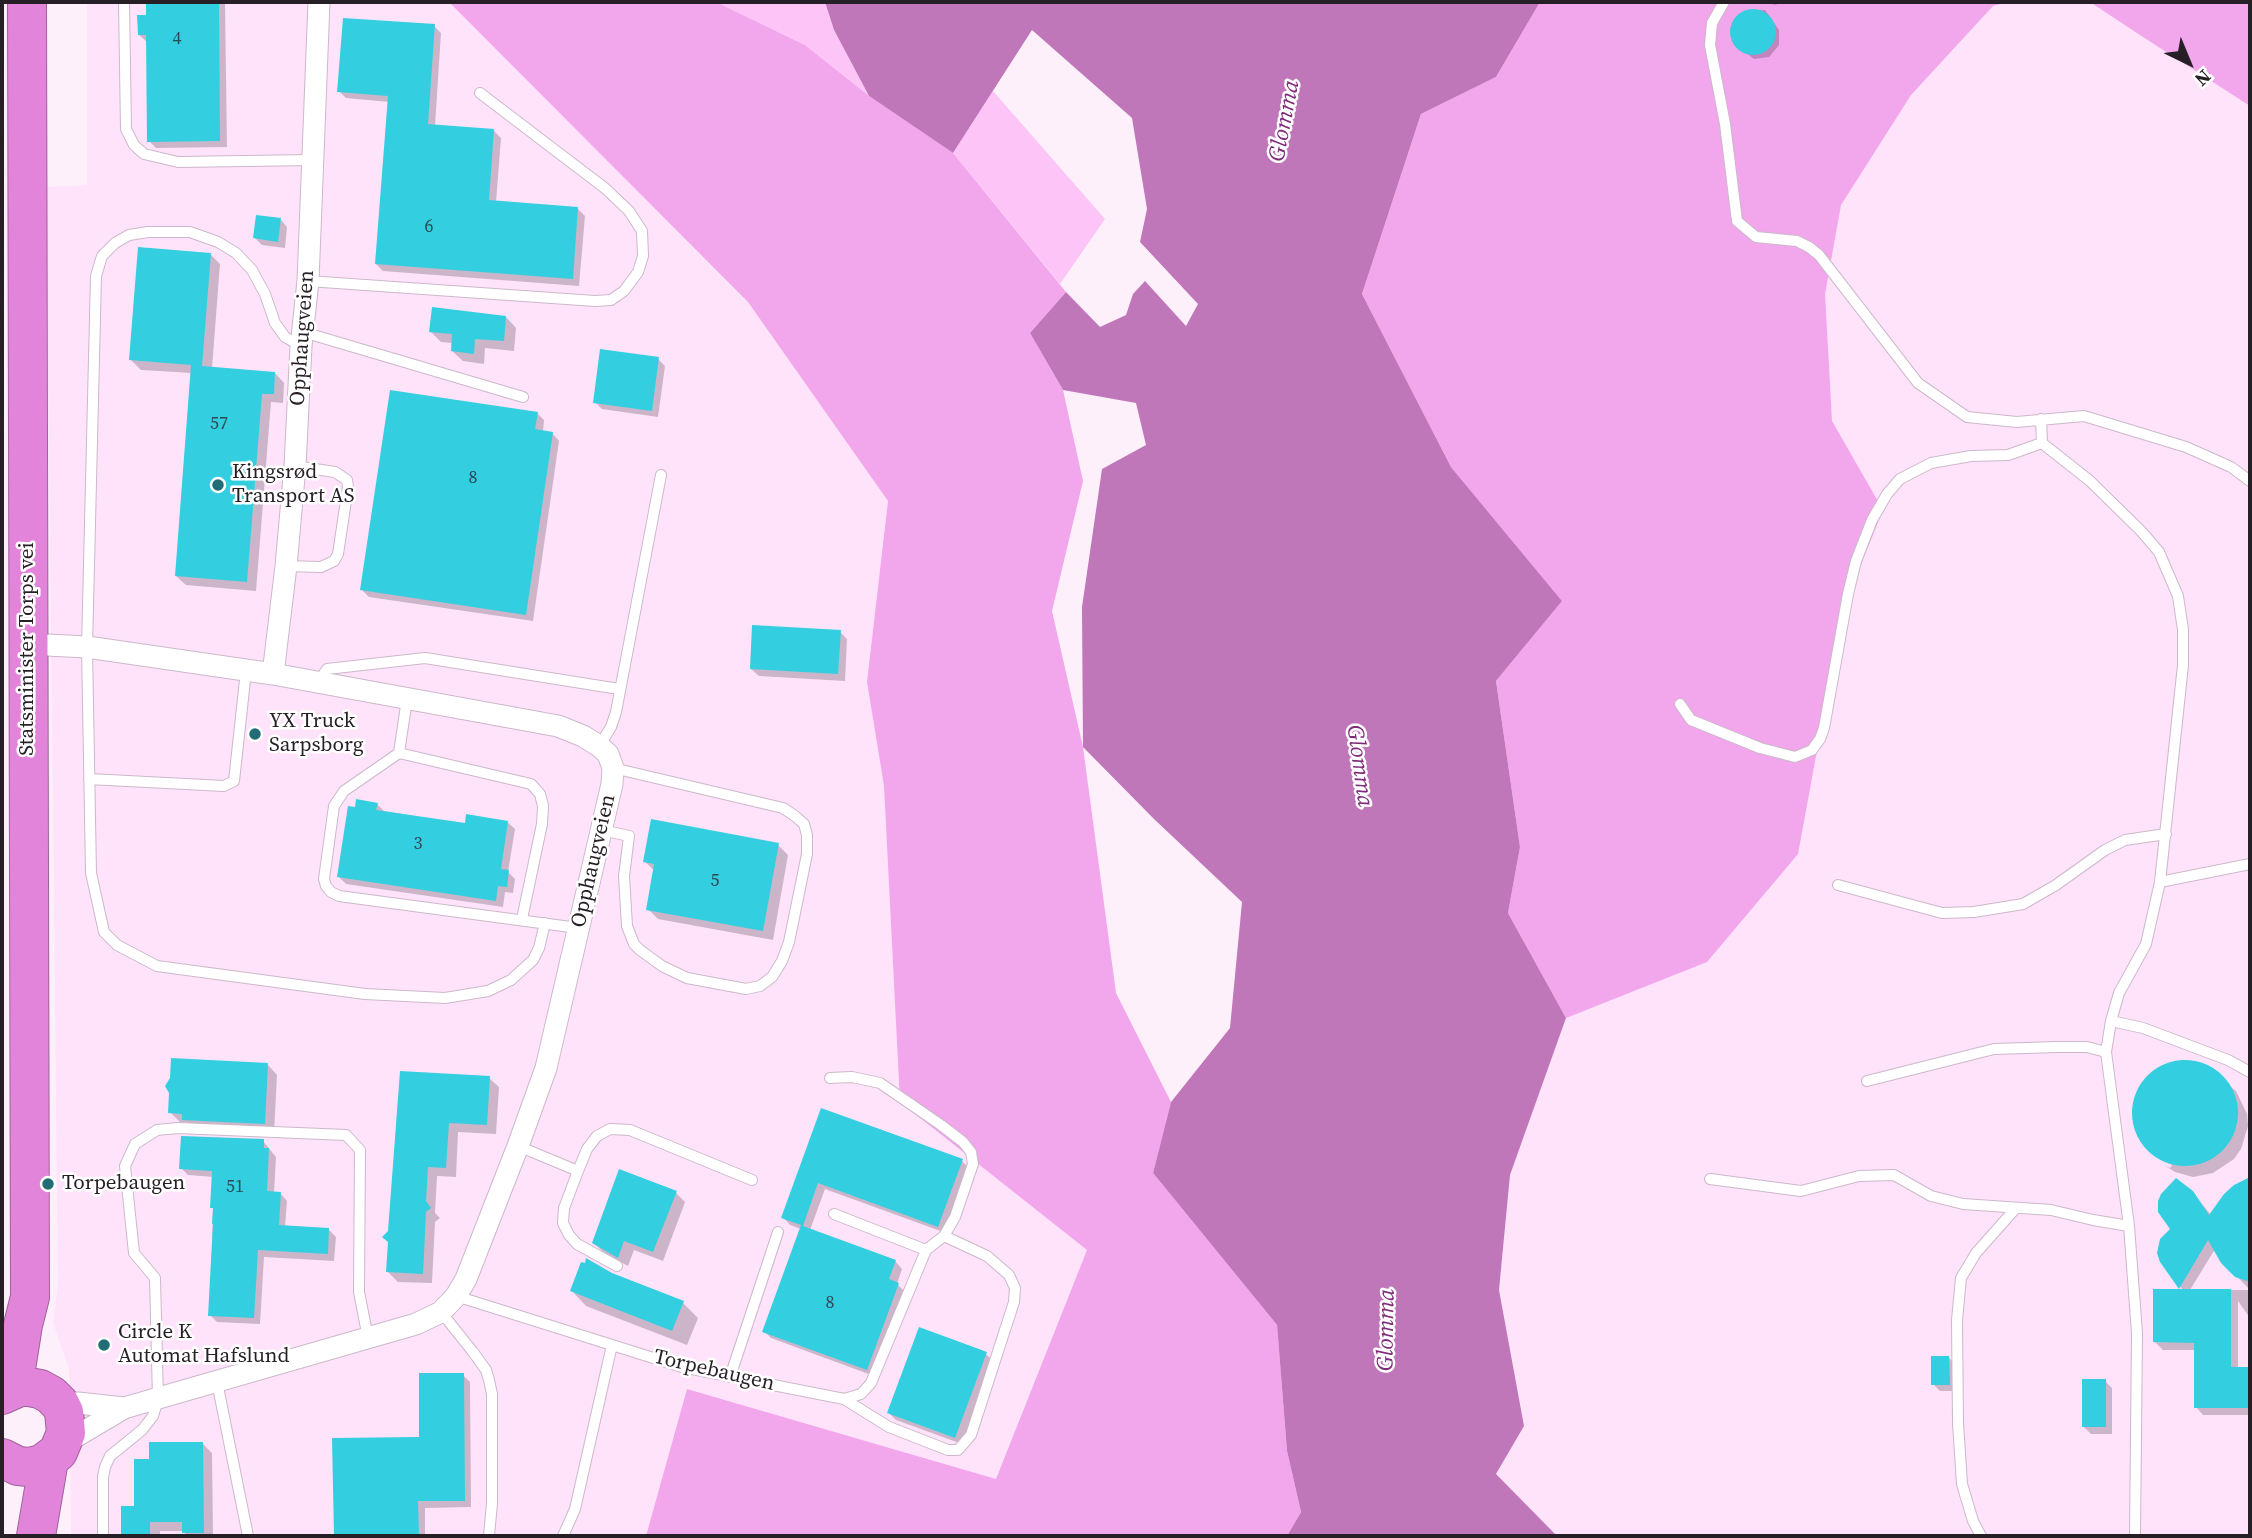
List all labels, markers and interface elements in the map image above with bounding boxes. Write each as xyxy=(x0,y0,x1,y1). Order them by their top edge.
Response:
house number: 4 xyxy=(173,28,181,50)
north arrow xyxy=(2154,28,2224,98)
text: N xyxy=(2189,64,2217,93)
water label: Glomma xyxy=(1264,78,1306,164)
house number: 6 xyxy=(425,216,433,238)
street label: Opphaugveien xyxy=(286,269,320,407)
house number: 57 xyxy=(210,413,228,435)
place label: Kingsrød Transport AS xyxy=(232,460,354,510)
house number: 8 xyxy=(469,467,477,489)
marker: Kingsrød Transport AS xyxy=(210,477,226,493)
street label: Statsminister Torps vei xyxy=(15,542,41,756)
place label: YX Truck Sarpsborg xyxy=(269,709,364,759)
water label: Glomma xyxy=(1340,723,1378,809)
marker: YX Truck Sarpsborg xyxy=(247,726,263,742)
street label: Opphaugveien xyxy=(566,792,622,930)
house number: 3 xyxy=(414,833,422,855)
house number: 5 xyxy=(711,870,719,892)
place label: Torpebaugen xyxy=(62,1171,185,1197)
marker: Torpebaugen xyxy=(40,1176,56,1192)
house number: 51 xyxy=(226,1176,244,1198)
water label: Glomma xyxy=(1372,1289,1402,1371)
house number: 8 xyxy=(826,1292,834,1314)
place label: Circle K Automat Hafslund xyxy=(118,1320,290,1370)
marker: Circle K Automat Hafslund xyxy=(96,1337,112,1353)
street label: Torpebaugen xyxy=(651,1345,777,1397)

